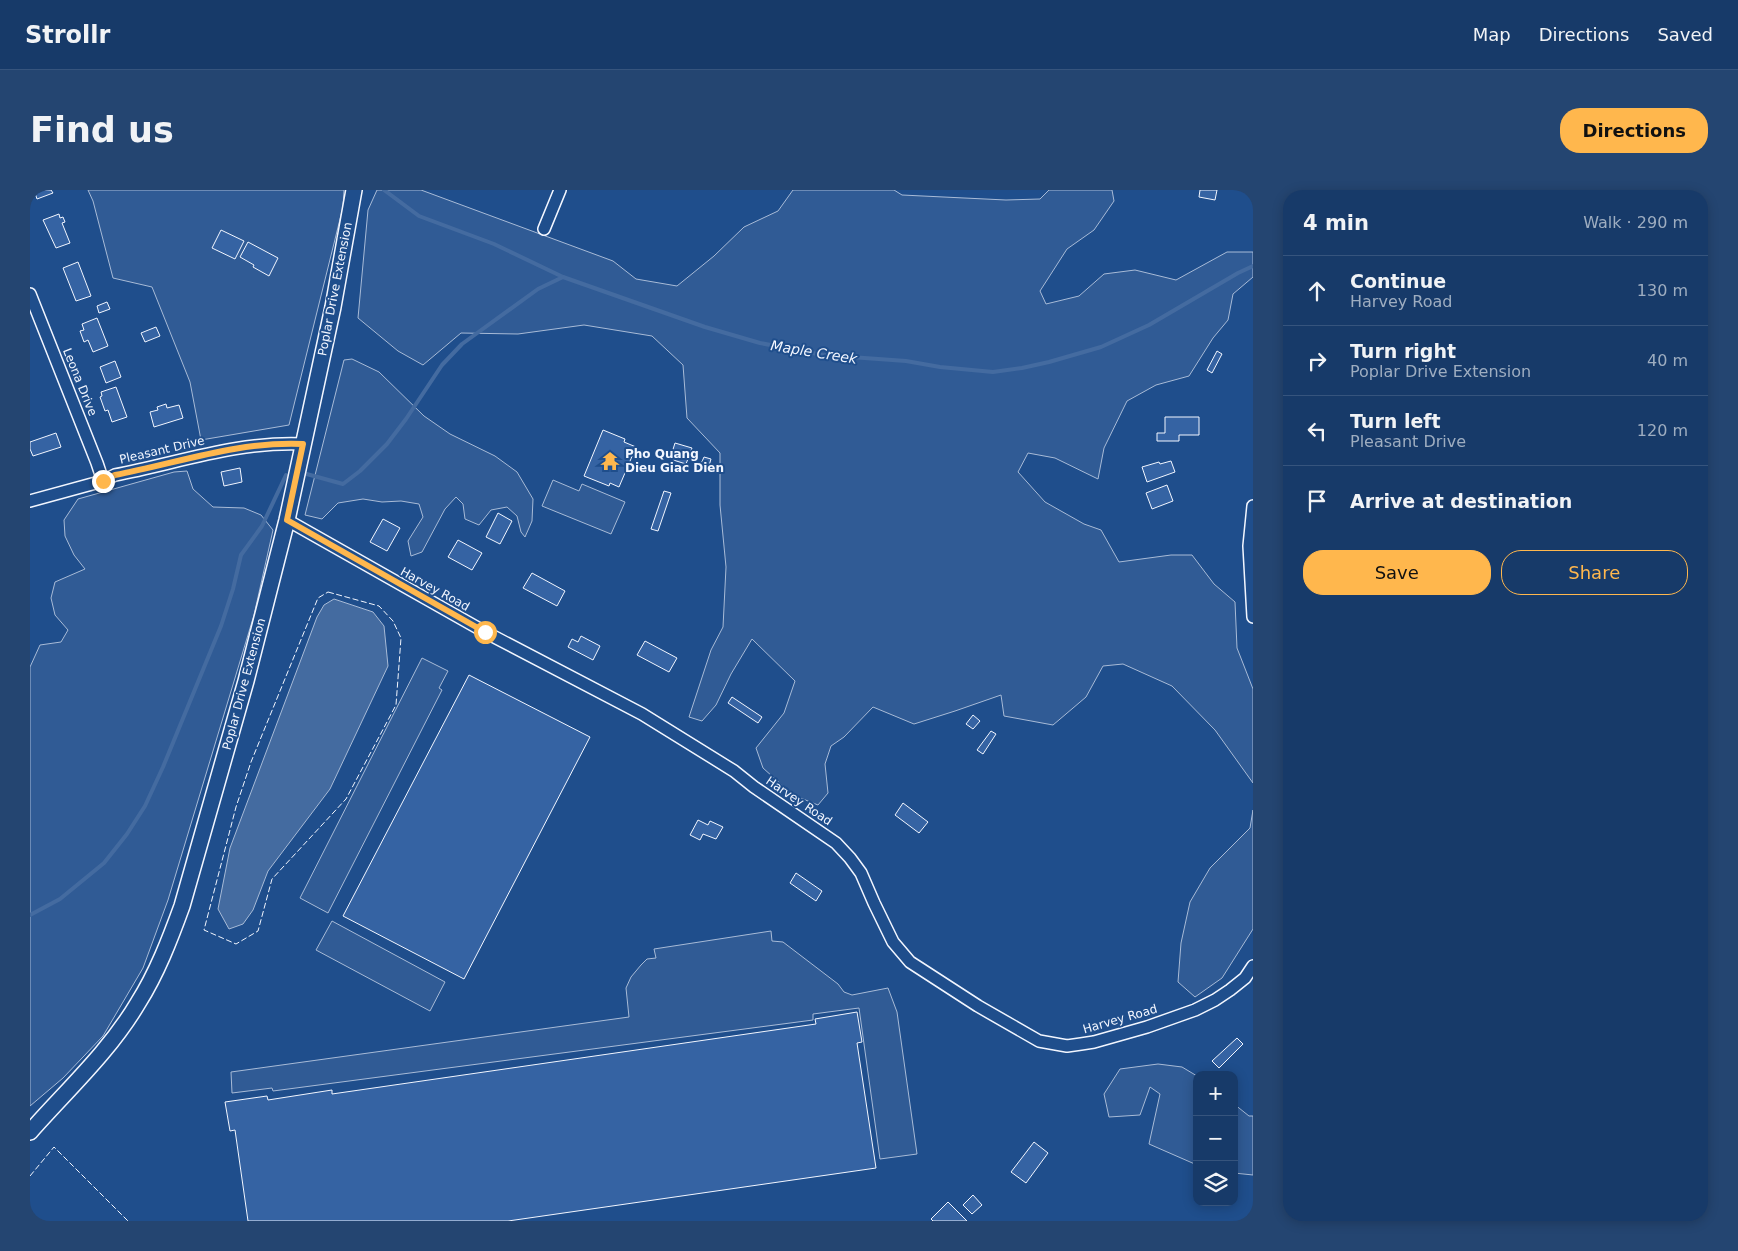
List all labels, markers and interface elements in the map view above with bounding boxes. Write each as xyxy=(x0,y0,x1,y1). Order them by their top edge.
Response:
text: Strollr xyxy=(25,21,110,49)
text: Map xyxy=(1473,24,1511,45)
text: Directions xyxy=(1539,24,1629,45)
text: Saved xyxy=(1657,24,1713,45)
button: Directions xyxy=(1560,108,1708,153)
text: Find us xyxy=(30,110,174,150)
text: 4 min xyxy=(1303,211,1369,235)
text: Walk · 290 m xyxy=(1583,213,1688,232)
street label: Poplar Drive Extension xyxy=(315,221,355,357)
text: Continue xyxy=(1350,270,1446,292)
icon: ahead xyxy=(1303,277,1331,305)
text: 130 m xyxy=(1637,281,1688,300)
text: Harvey Road xyxy=(1350,292,1452,311)
water label: Maple Creek xyxy=(770,337,859,367)
text: Turn right xyxy=(1350,340,1456,362)
street label: Leona Drive xyxy=(60,346,100,418)
icon: right xyxy=(1303,347,1331,375)
text: 40 m xyxy=(1647,351,1688,370)
text: Poplar Drive Extension xyxy=(1350,362,1531,381)
text: Turn left xyxy=(1350,410,1441,432)
icon: left xyxy=(1303,417,1331,445)
text: 120 m xyxy=(1637,421,1688,440)
text: Pleasant Drive xyxy=(1350,432,1466,451)
street label: Pleasant Drive xyxy=(118,433,206,467)
place label: Pho Quang Dieu Giac Dien xyxy=(625,447,724,475)
temple icon: Pho Quang Dieu Giac Dien xyxy=(599,450,621,472)
route end xyxy=(92,470,115,493)
icon: arrive xyxy=(1303,487,1331,515)
text: Arrive at destination xyxy=(1350,490,1572,512)
button: Save xyxy=(1303,550,1491,595)
button: Share xyxy=(1501,550,1688,595)
street label: Harvey Road xyxy=(398,564,472,614)
street label: Poplar Drive Extension xyxy=(220,617,268,751)
route start xyxy=(474,621,497,644)
street label: Harvey Road xyxy=(763,774,835,828)
street label: Harvey Road xyxy=(1081,1002,1159,1036)
map controls xyxy=(1193,1071,1238,1206)
button: + xyxy=(1193,1071,1238,1116)
button: − xyxy=(1193,1116,1238,1161)
button: layers xyxy=(1193,1161,1238,1206)

